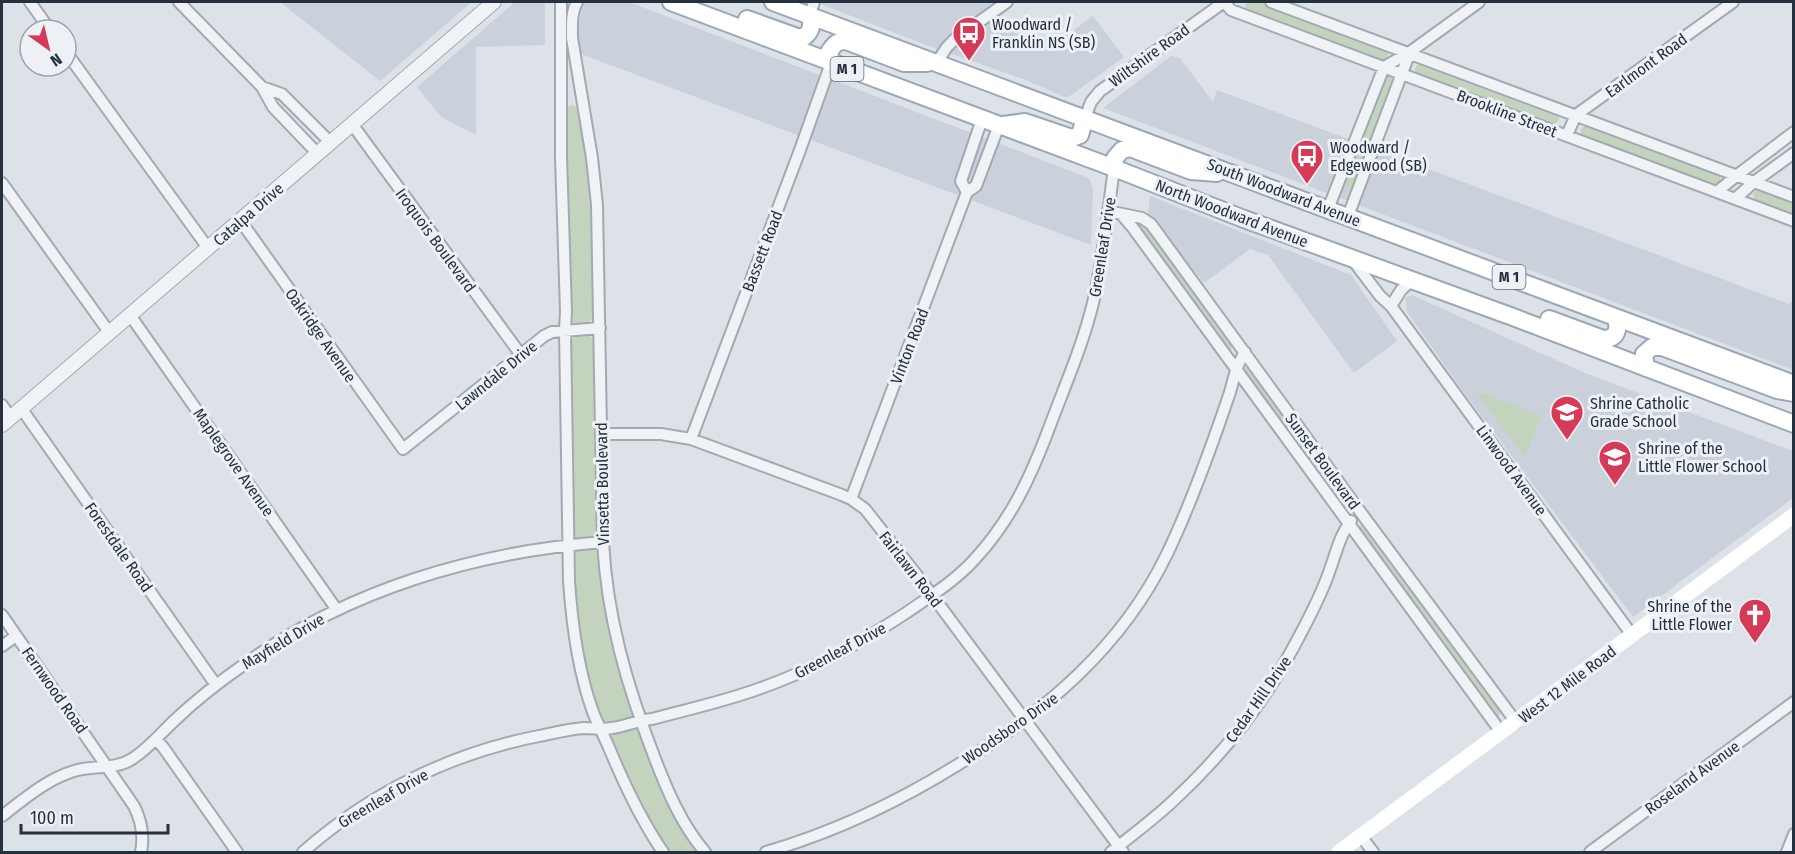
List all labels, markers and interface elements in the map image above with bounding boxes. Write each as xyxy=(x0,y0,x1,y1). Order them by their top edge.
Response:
bus stop icon: Woodward / Franklin NS (SB) xyxy=(951,15,987,62)
place label: Woodward / Franklin NS (SB) xyxy=(992,15,1096,52)
north arrow xyxy=(18,18,78,78)
street label: Wiltshire Road xyxy=(1105,20,1193,91)
street label: Earlmont Road xyxy=(1602,29,1691,101)
text: N xyxy=(47,49,65,71)
road number: M 1 xyxy=(830,57,864,81)
street label: Brookline Street xyxy=(1454,86,1560,142)
bus stop icon: Woodward / Edgewood (SB) xyxy=(1289,138,1325,185)
place label: Woodward / Edgewood (SB) xyxy=(1330,138,1427,175)
street label: South Woodward Avenue xyxy=(1204,154,1363,231)
street label: North Woodward Avenue xyxy=(1153,176,1311,251)
street label: Catalpa Drive xyxy=(209,179,287,250)
street label: Iroquois Boulevard xyxy=(392,185,480,296)
street label: Greenleaf Drive xyxy=(1085,196,1120,298)
street label: Bassett Road xyxy=(738,208,787,294)
road number: M 1 xyxy=(1492,265,1526,289)
street label: Oakridge Avenue xyxy=(281,285,360,386)
street label: Vinton Road xyxy=(886,306,933,387)
street label: Lawndale Drive xyxy=(452,337,541,414)
school or university icon: Shrine Catholic Grade School xyxy=(1549,394,1585,441)
place label: Shrine Catholic Grade School xyxy=(1590,394,1689,431)
street label: Maplegrove Avenue xyxy=(189,405,278,520)
street label: Sunset Boulevard xyxy=(1281,409,1364,513)
street label: Linwood Avenue xyxy=(1472,421,1551,519)
street label: Vinsetta Boulevard xyxy=(592,422,613,546)
school or university icon: Shrine of the Little Flower School xyxy=(1597,439,1633,486)
place label: Shrine of the Little Flower School xyxy=(1638,439,1767,476)
street label: Forestdale Road xyxy=(81,499,156,596)
street label: Fairlawn Road xyxy=(875,528,946,611)
place label: Shrine of the Little Flower xyxy=(1647,597,1732,634)
church icon: Shrine of the Little Flower xyxy=(1737,597,1773,644)
street label: Mayfield Drive xyxy=(239,609,328,673)
street label: Greenleaf Drive xyxy=(791,618,889,682)
street label: West 12 Mile Road xyxy=(1515,642,1620,727)
street label: Fernwood Road xyxy=(18,643,91,737)
street label: Cedar Hill Drive xyxy=(1222,652,1295,746)
street label: Woodsboro Drive xyxy=(959,688,1062,768)
street label: Roseland Avenue xyxy=(1641,737,1743,818)
street label: Greenleaf Drive xyxy=(335,765,432,832)
scale bar xyxy=(21,797,168,835)
text: 100 m xyxy=(30,807,74,829)

